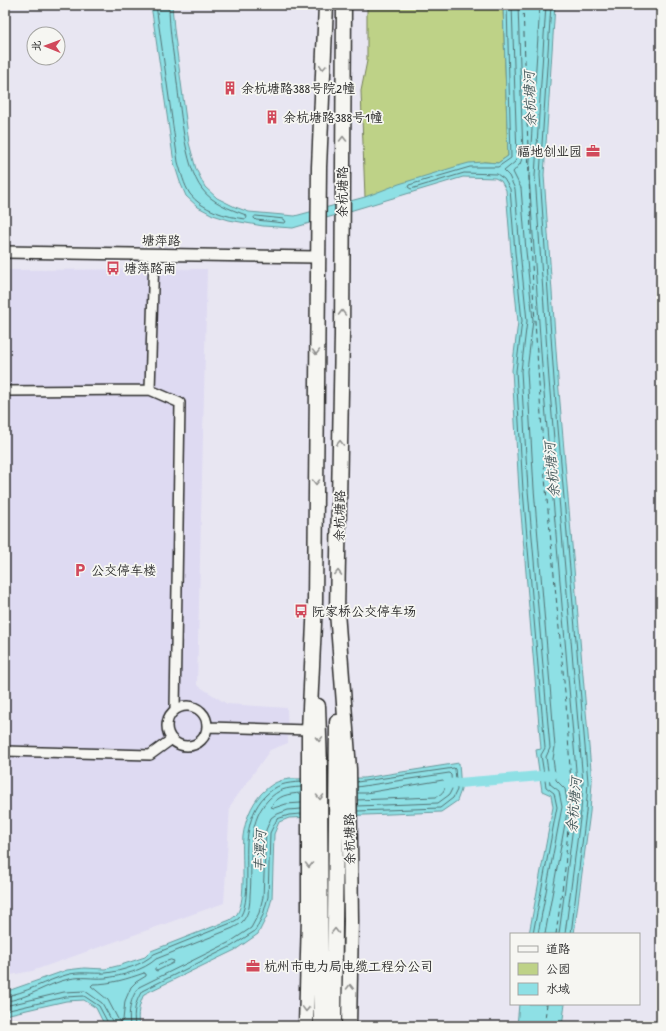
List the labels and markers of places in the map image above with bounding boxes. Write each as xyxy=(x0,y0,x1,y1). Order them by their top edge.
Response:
place label: 余杭塘路388号院2幢 xyxy=(241,79,355,97)
building icon: 余杭塘路388号院2幢 xyxy=(222,80,238,96)
place label: 余杭塘路388号1幢 xyxy=(283,108,383,126)
building icon: 余杭塘路388号1幢 xyxy=(264,109,280,125)
place label: 福地创业园 xyxy=(517,142,582,160)
office icon: 福地创业园 xyxy=(585,143,601,159)
place label: 塘萍路南 xyxy=(124,259,176,277)
bus stop icon: 塘萍路南 xyxy=(105,260,121,276)
place label: 公交停车楼 xyxy=(91,561,156,579)
parking icon: 公交停车楼 xyxy=(72,562,88,578)
place label: 阮家桥公交停车场 xyxy=(312,602,416,620)
bus stop icon: 阮家桥公交停车场 xyxy=(293,603,309,619)
place label: 杭州市电力局电缆工程分公司 xyxy=(264,957,433,975)
office icon: 杭州市电力局电缆工程分公司 xyxy=(245,958,261,974)

